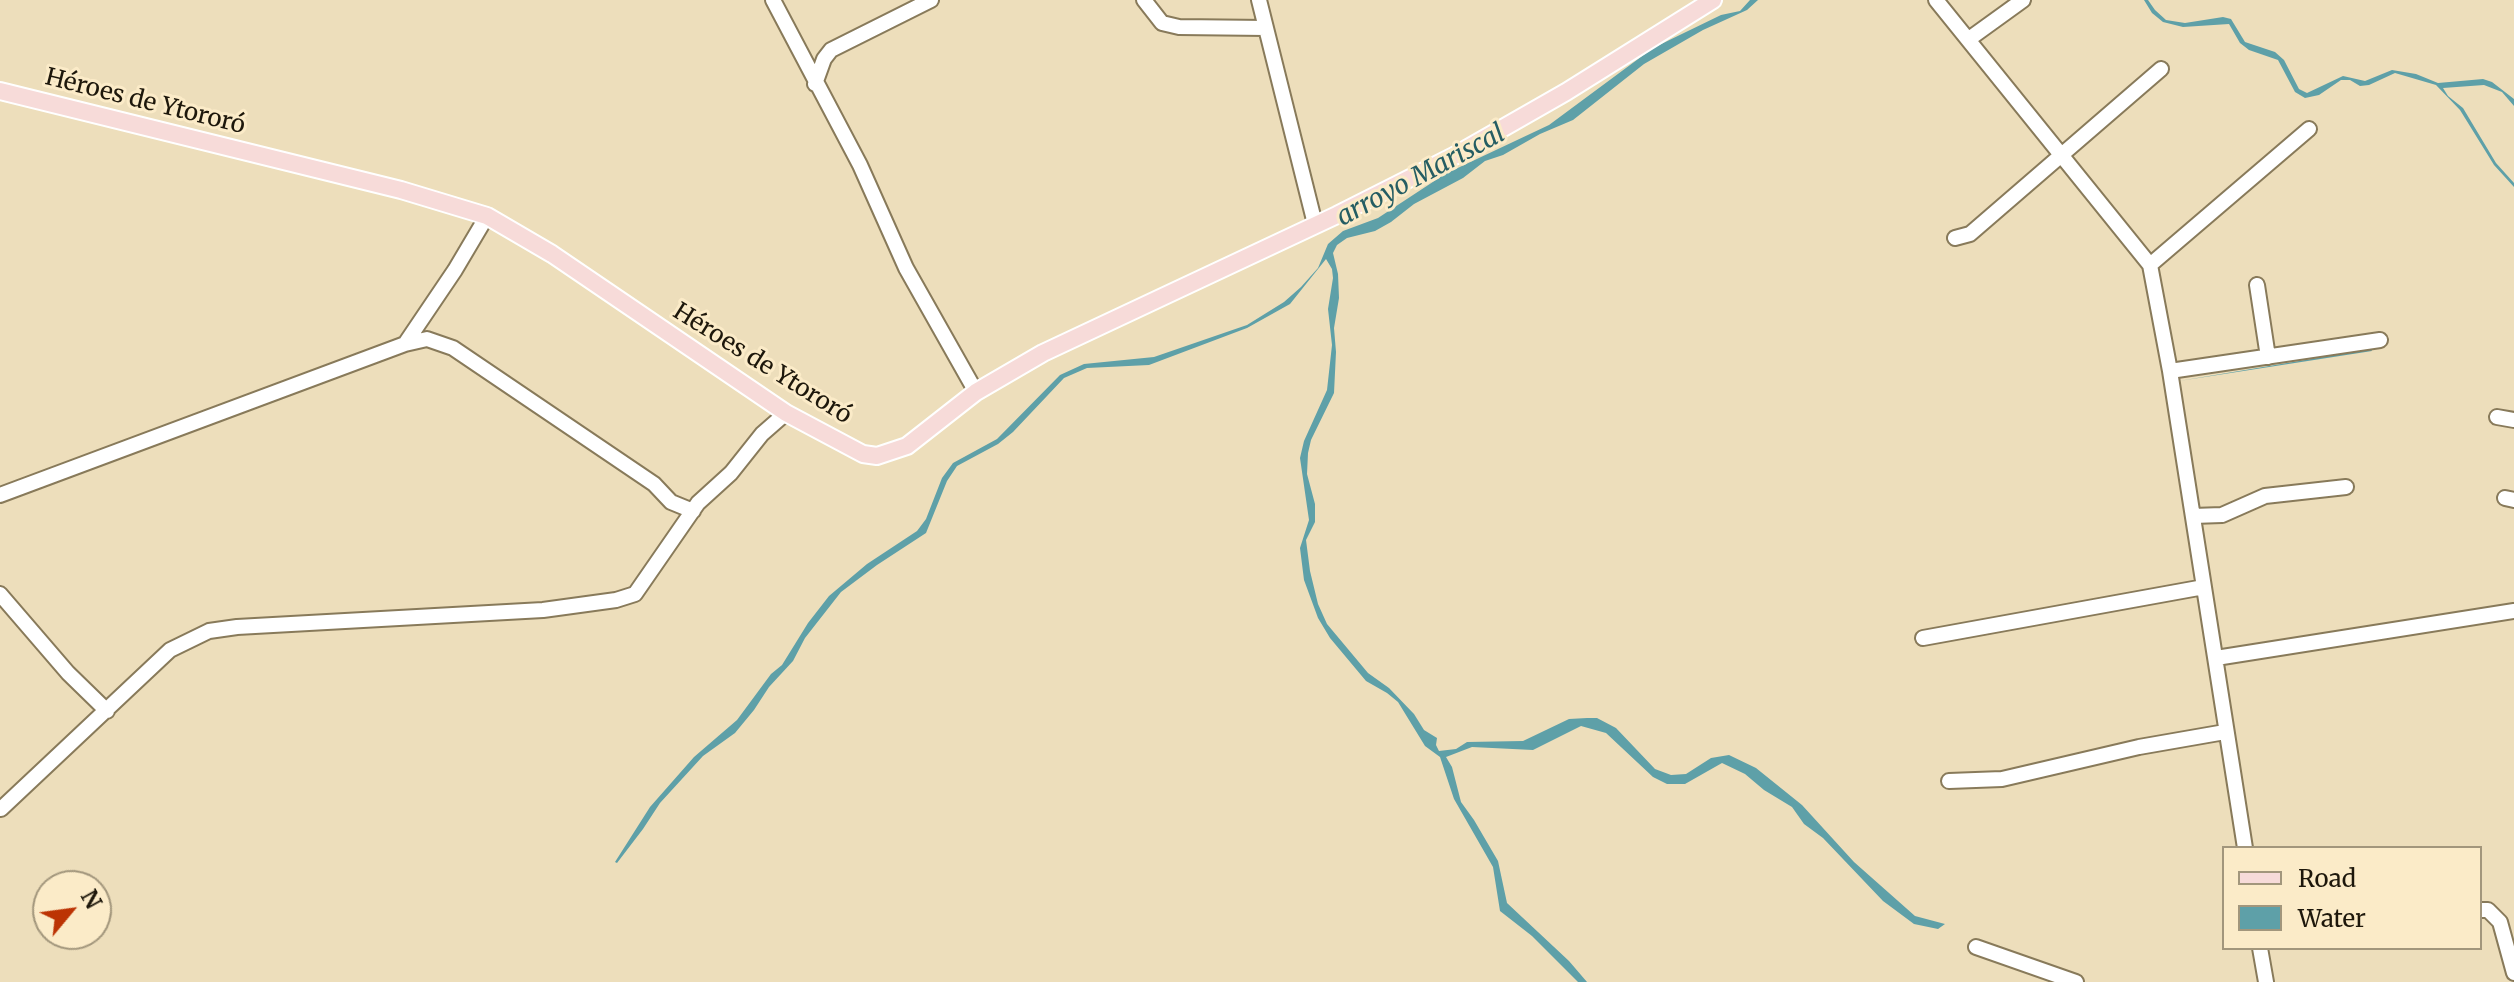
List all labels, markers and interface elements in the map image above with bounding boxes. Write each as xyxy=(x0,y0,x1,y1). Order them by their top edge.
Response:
street label: Héroes de Ytororó xyxy=(42,63,248,141)
water label: arroyo Mariscal xyxy=(1331,118,1511,234)
street label: Héroes de Ytororó xyxy=(667,297,857,431)
legend xyxy=(2222,846,2482,950)
text: Road xyxy=(2298,863,2356,894)
north arrow xyxy=(32,870,112,950)
text: N xyxy=(75,885,108,914)
text: Water xyxy=(2298,903,2366,934)

